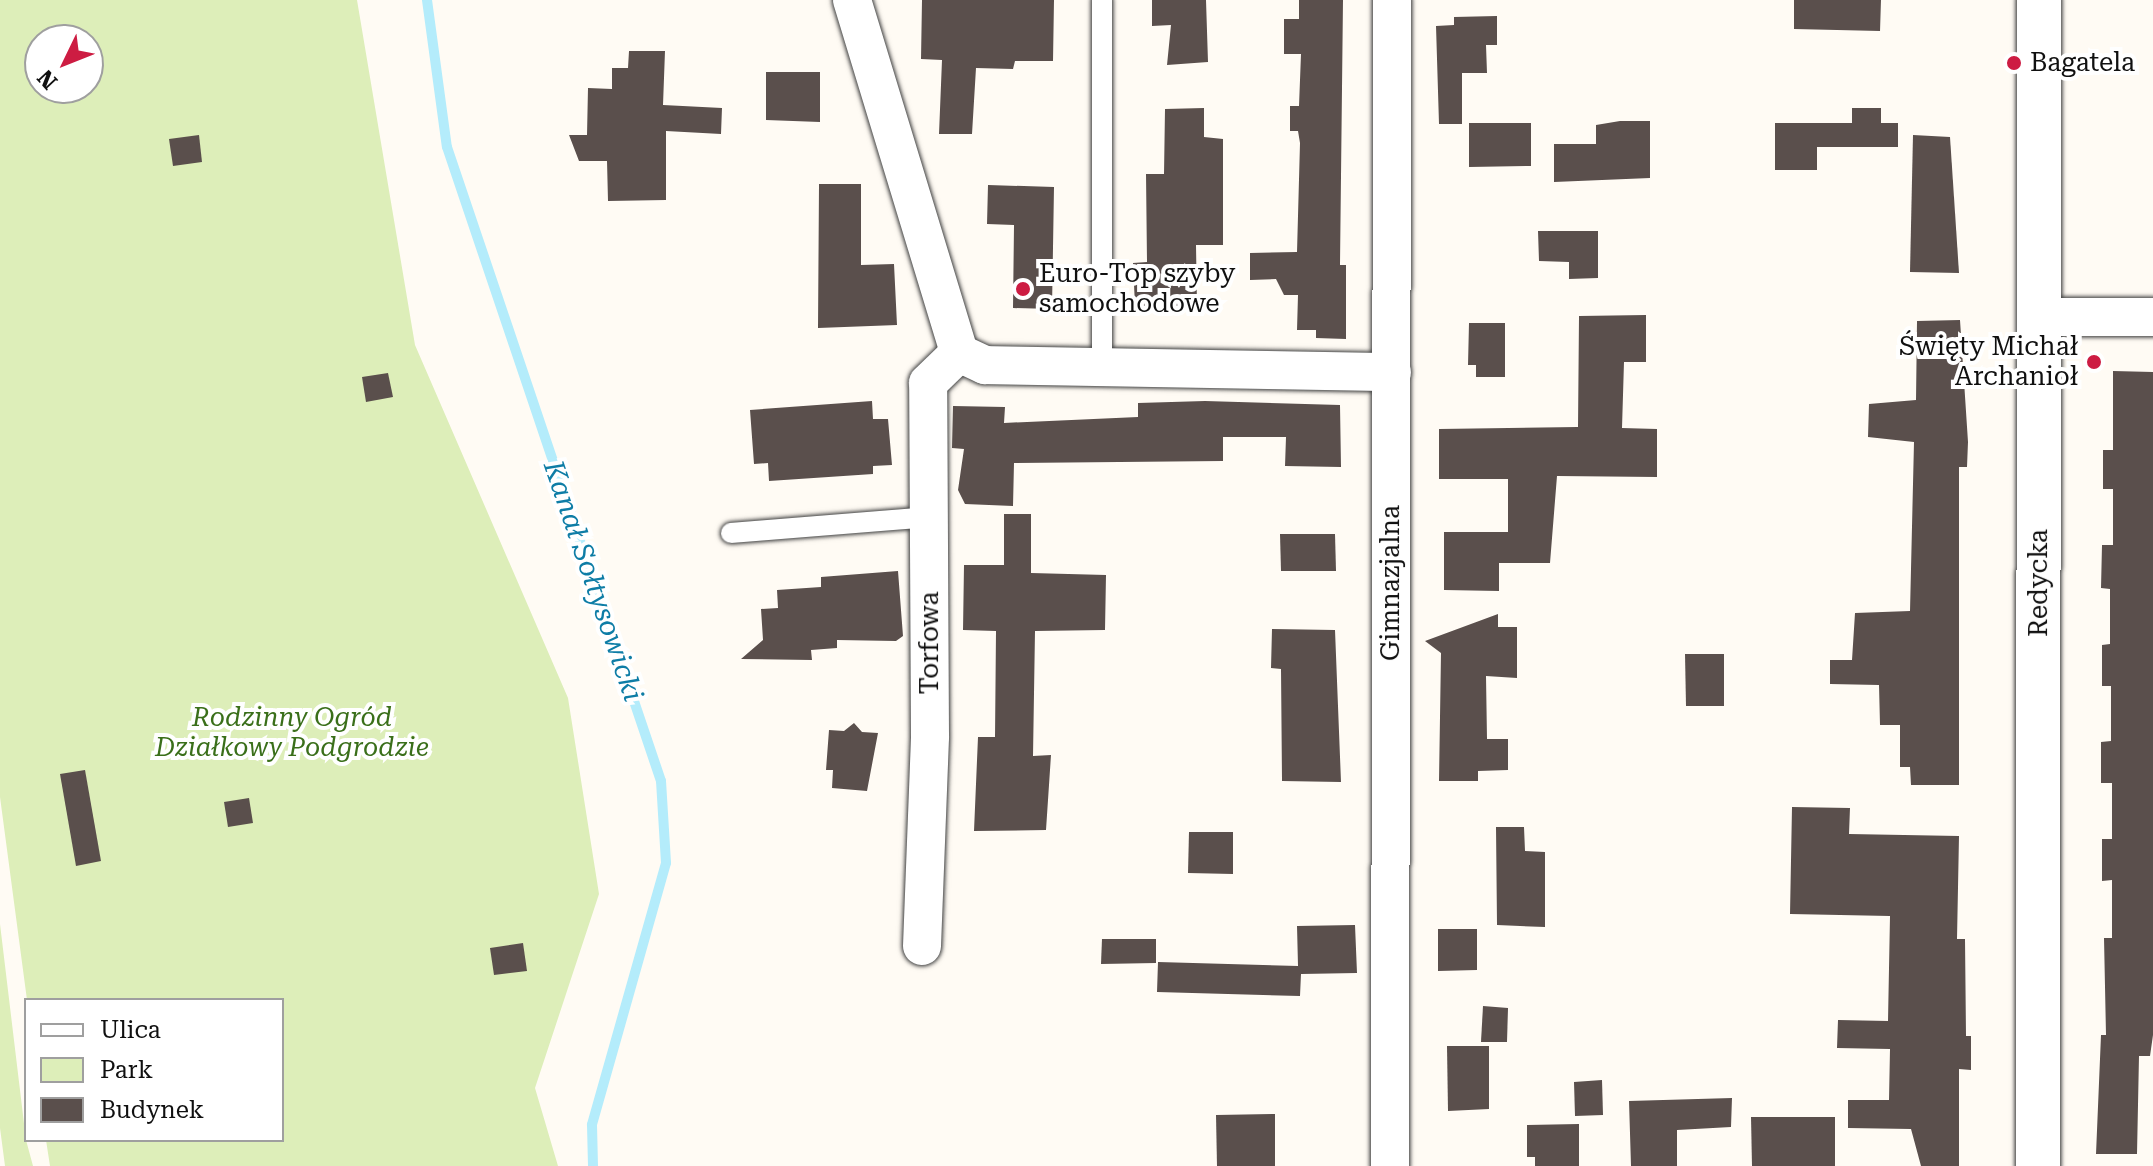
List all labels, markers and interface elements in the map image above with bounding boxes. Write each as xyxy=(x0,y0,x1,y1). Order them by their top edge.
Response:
north arrow xyxy=(24,24,104,104)
place label: Bagatela xyxy=(2030,47,2135,79)
marker: Bagatela xyxy=(2005,54,2023,72)
text: N xyxy=(33,65,62,94)
place label: Euro-Top szyby samochodowe xyxy=(1039,258,1235,320)
marker: Euro-Top szyby samochodowe xyxy=(1014,280,1032,298)
place label: Święty Michał Archanioł xyxy=(1899,331,2078,392)
marker: Święty Michał Archanioł xyxy=(2085,353,2103,371)
water label: Kanał Sołtysowicki xyxy=(536,456,650,706)
street label: Gimnazjalna xyxy=(1375,505,1407,661)
street label: Redycka xyxy=(2023,529,2055,637)
street label: Torfowa xyxy=(914,591,946,695)
park label: Rodzinny Ogród Działkowy Podgrodzie xyxy=(155,702,429,764)
legend xyxy=(24,998,284,1142)
text: Ulica xyxy=(100,1016,161,1044)
text: Park xyxy=(100,1056,153,1084)
text: Budynek xyxy=(100,1096,204,1124)

